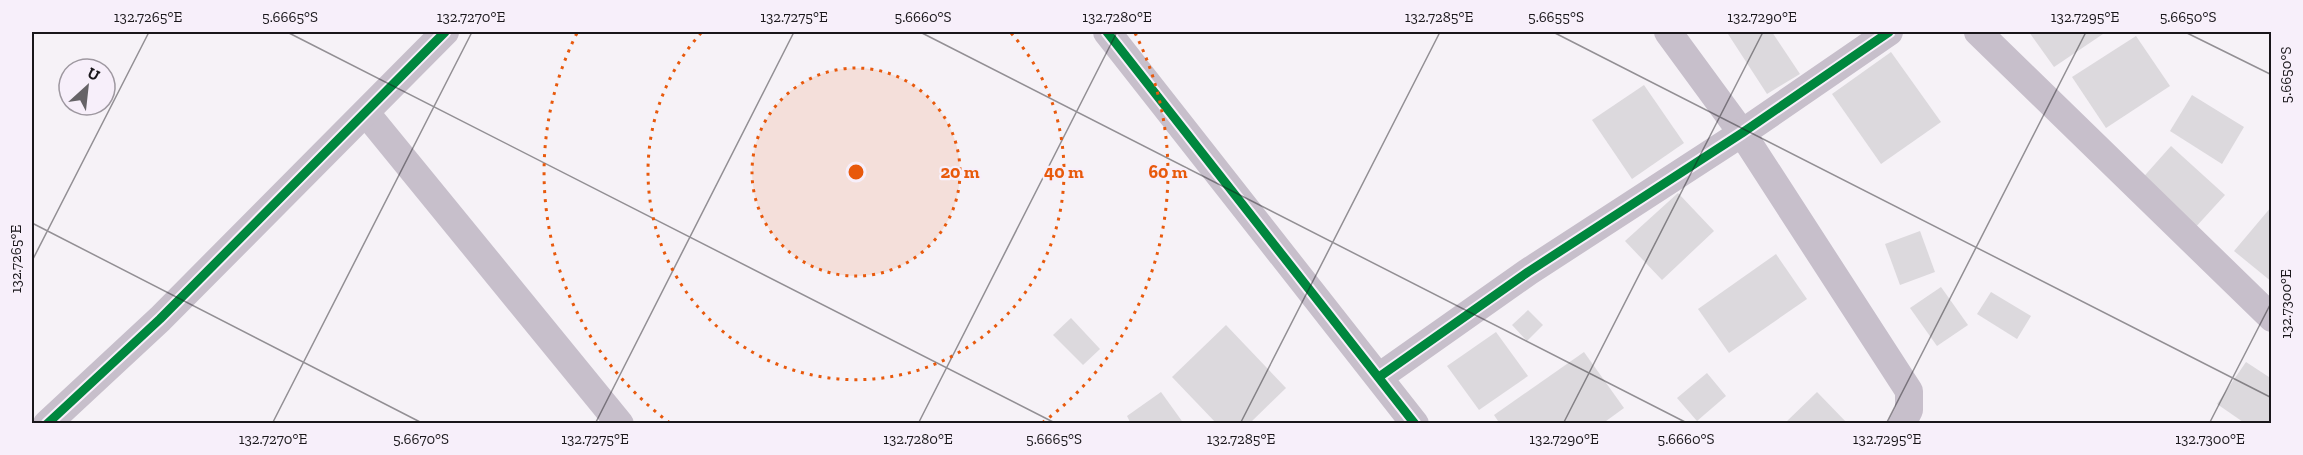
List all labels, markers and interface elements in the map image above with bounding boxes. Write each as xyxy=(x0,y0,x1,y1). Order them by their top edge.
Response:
text: 132.7265°E xyxy=(114,8,182,26)
text: 5.6665°S xyxy=(262,8,318,26)
text: 132.7270°E xyxy=(437,8,505,26)
text: 132.7275°E xyxy=(760,8,828,26)
text: 5.6660°S xyxy=(894,8,952,26)
text: 132.7280°E xyxy=(1082,8,1152,26)
text: 132.7285°E xyxy=(1405,8,1473,26)
text: 5.6655°S xyxy=(1528,8,1584,26)
text: 132.7290°E xyxy=(1727,8,1797,26)
text: 132.7295°E xyxy=(2051,8,2119,26)
text: 5.6650°S xyxy=(2160,8,2216,26)
text: 5.6650°S xyxy=(2277,47,2295,103)
north arrow xyxy=(57,57,117,117)
text: U xyxy=(84,63,103,85)
text: 20 m xyxy=(940,161,980,183)
text: 40 m xyxy=(1044,161,1084,183)
text: 60 m xyxy=(1148,161,1188,183)
centre of rings xyxy=(846,162,866,182)
text: 132.7265°E xyxy=(7,225,25,293)
text: 132.7300°E xyxy=(2277,269,2295,339)
text: 132.7270°E xyxy=(239,430,307,448)
text: 5.6670°S xyxy=(393,430,449,448)
text: 132.7275°E xyxy=(561,430,629,448)
text: 132.7280°E xyxy=(883,430,953,448)
text: 5.6665°S xyxy=(1026,430,1082,448)
text: 132.7285°E xyxy=(1207,430,1275,448)
text: 132.7290°E xyxy=(1529,430,1599,448)
text: 5.6660°S xyxy=(1657,430,1715,448)
text: 132.7295°E xyxy=(1853,430,1921,448)
text: 132.7300°E xyxy=(2175,430,2245,448)

